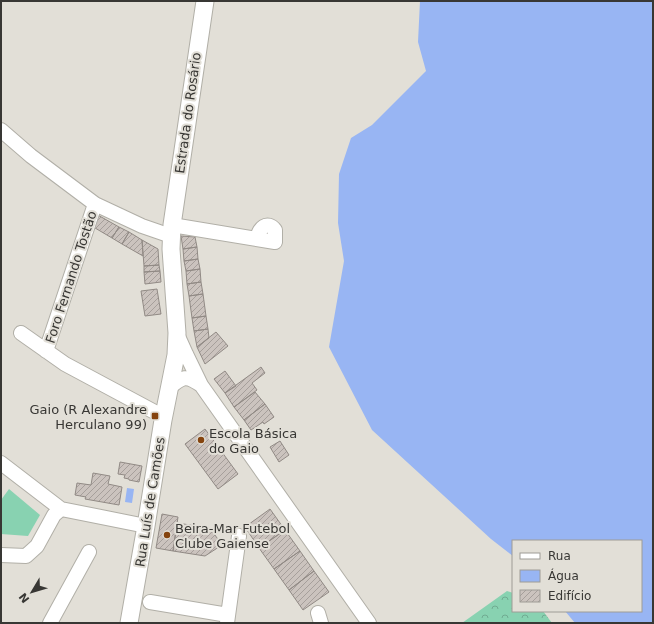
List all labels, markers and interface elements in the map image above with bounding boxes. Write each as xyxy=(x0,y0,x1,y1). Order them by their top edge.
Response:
street label: Estrada do Rosário xyxy=(172,51,204,175)
street label: Foro Fernando Tostão xyxy=(43,209,100,345)
place label: Gaio (R Alexandre Herculano 99) xyxy=(30,402,147,432)
marker: Gaio (R Alexandre Herculano 99) xyxy=(150,411,160,421)
place label: Escola Básica do Gaio xyxy=(209,426,297,456)
marker: Escola Básica do Gaio xyxy=(196,435,206,445)
street label: Rua Luís de Camões xyxy=(132,436,168,568)
place label: Beira-Mar Futebol Clube Gaiense xyxy=(175,521,290,551)
marker: Beira-Mar Futebol Clube Gaiense xyxy=(162,530,172,540)
legend xyxy=(512,540,642,612)
text: Rua xyxy=(548,549,571,563)
text: Água xyxy=(548,568,579,583)
north arrow xyxy=(12,572,52,612)
text: Edifício xyxy=(548,589,591,603)
text: N xyxy=(17,590,32,605)

